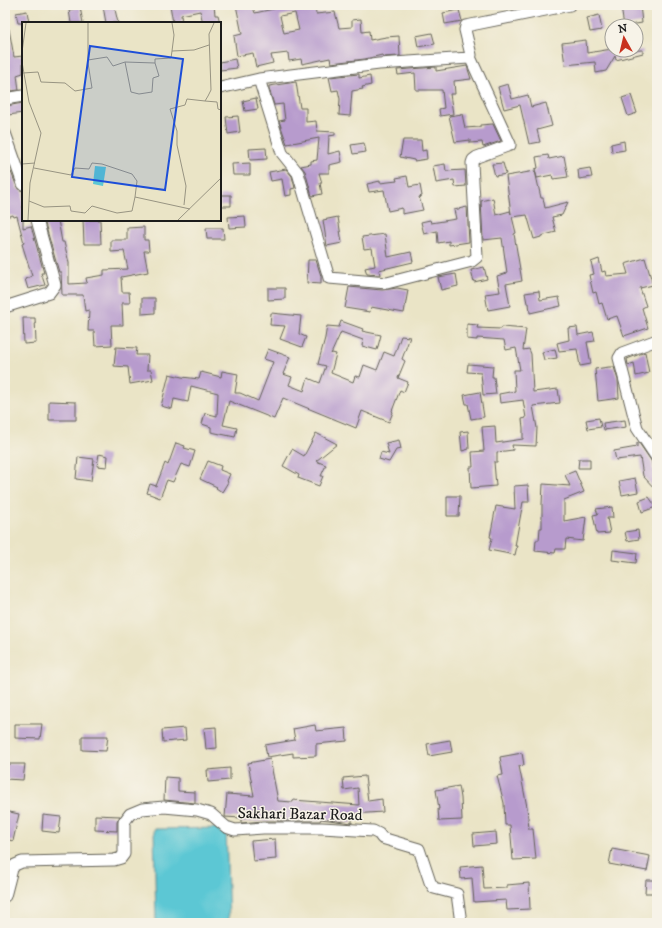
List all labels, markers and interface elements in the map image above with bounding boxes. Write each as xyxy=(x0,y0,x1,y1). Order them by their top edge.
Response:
north arrow xyxy=(604,18,644,58)
inset map xyxy=(22,22,221,221)
text: N xyxy=(617,22,628,37)
street label: Sakhari Bazar Road xyxy=(237,803,363,825)

